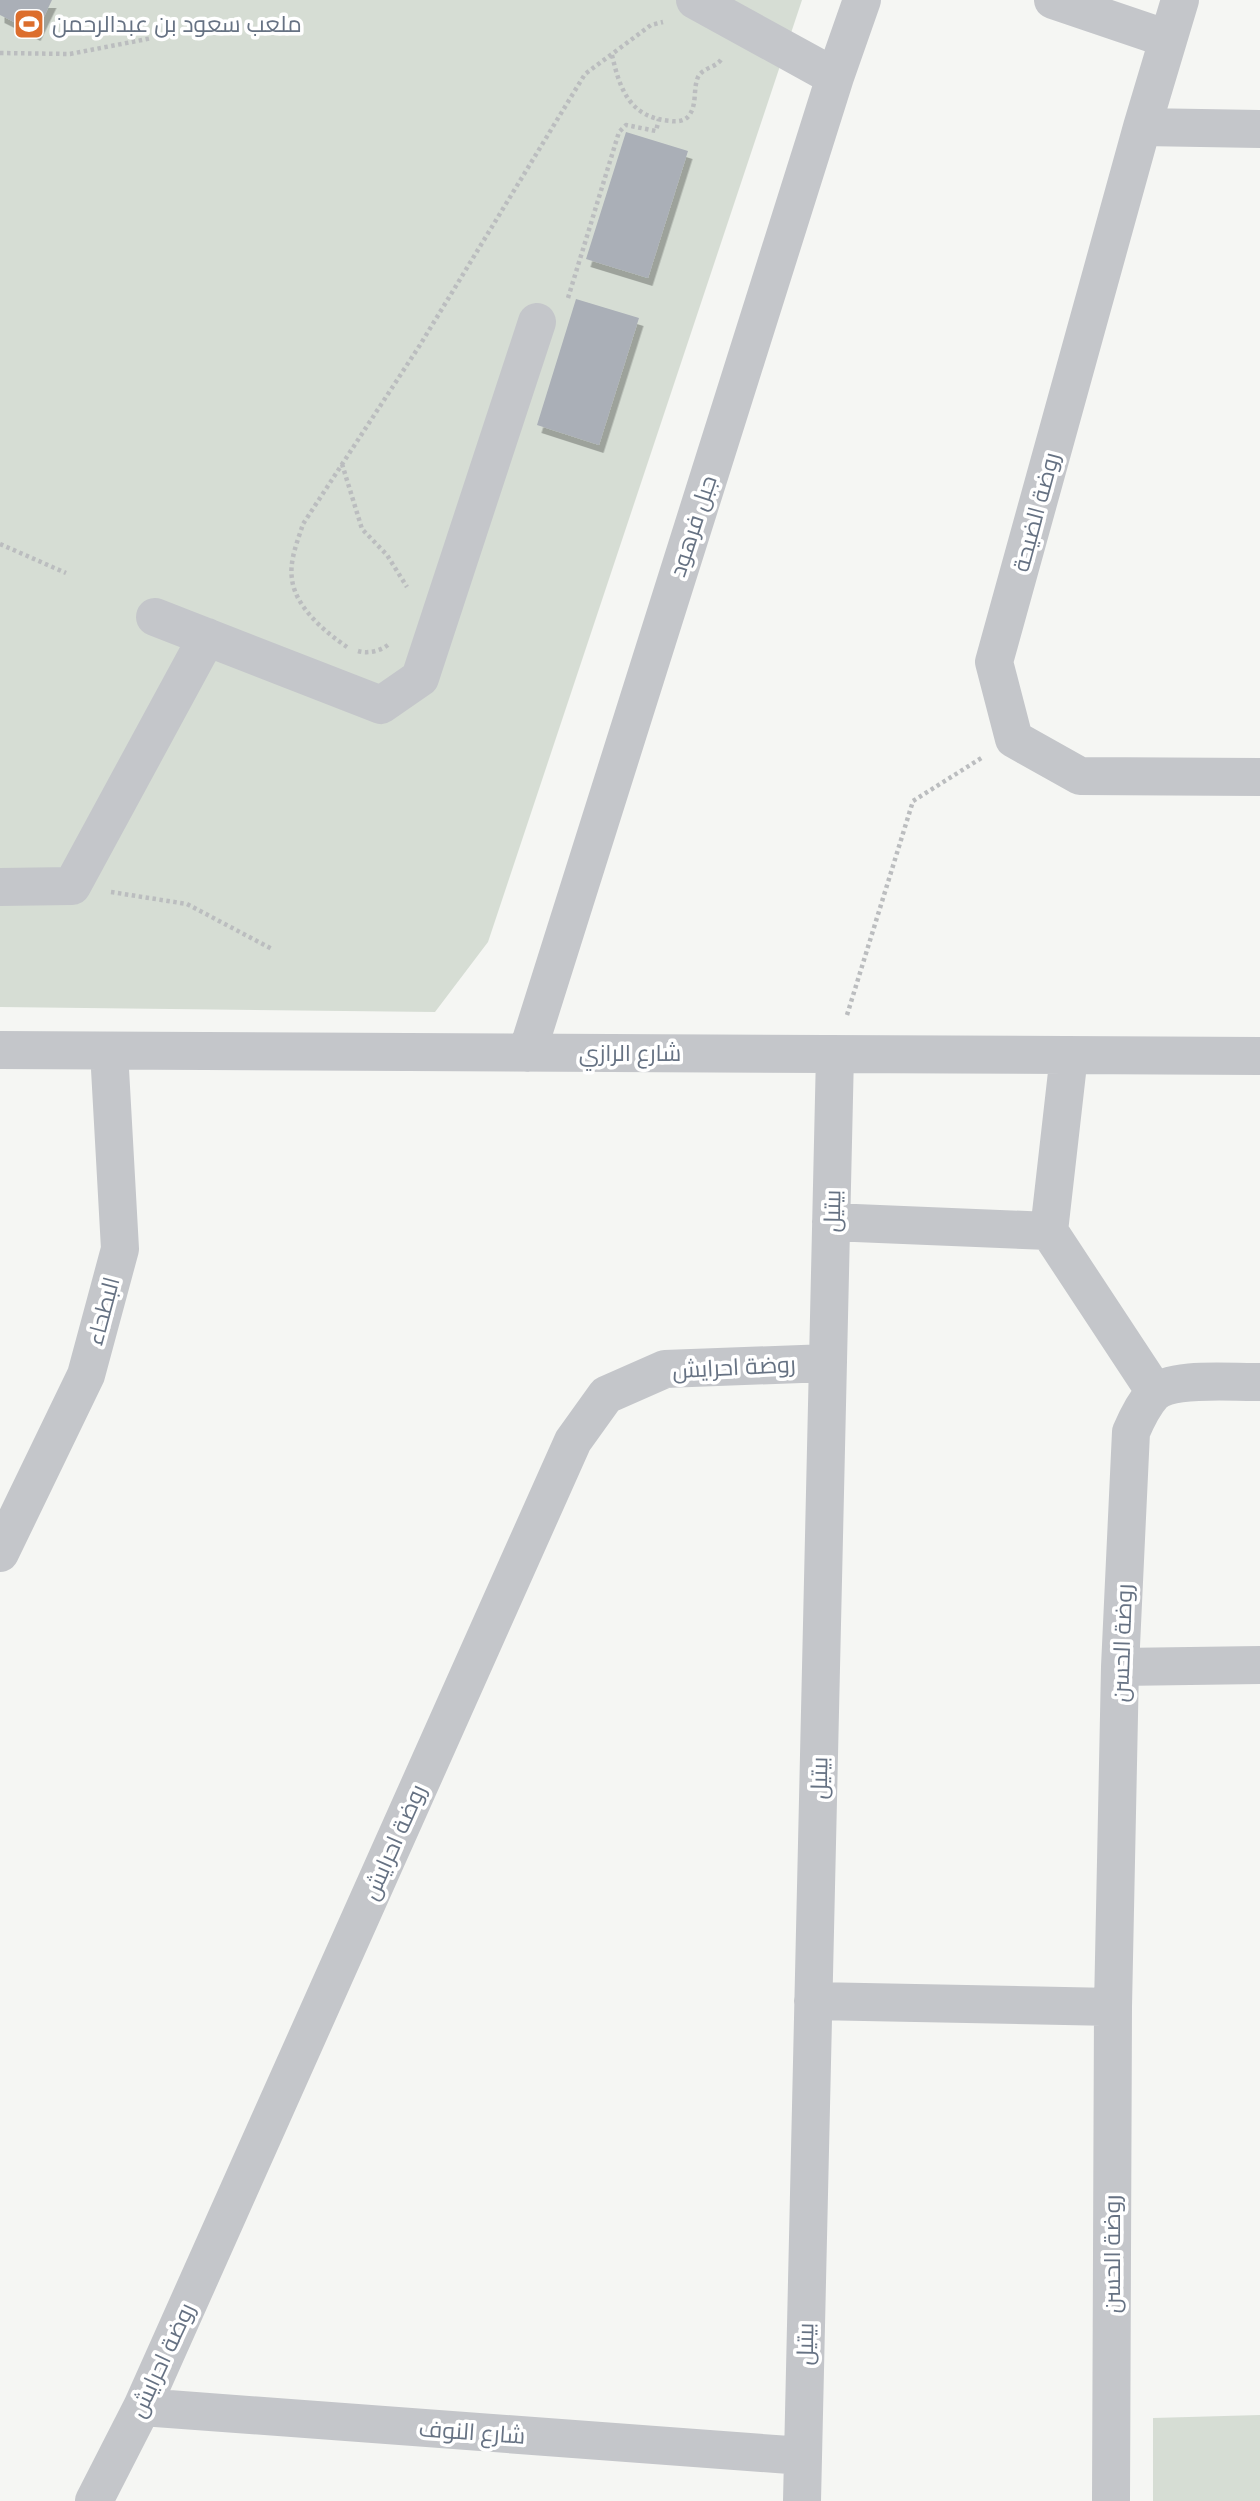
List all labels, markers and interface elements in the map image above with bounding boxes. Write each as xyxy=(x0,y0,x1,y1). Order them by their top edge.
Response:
sports icon: ملعب سعود بن عبدالرحمن xyxy=(12,7,46,41)
place label: ملعب سعود بن عبدالرحمن xyxy=(52,9,302,39)
street label: روضة الضيحة xyxy=(1006,449,1066,575)
street label: جبل فرهود xyxy=(662,471,724,581)
street label: شارع الرازي xyxy=(579,1038,681,1071)
street label: بيتيل xyxy=(817,1189,847,1233)
street label: البطحاء xyxy=(79,1273,127,1349)
street label: روضة احرايش xyxy=(672,1349,796,1385)
street label: روضة الحسن xyxy=(1105,1583,1139,1703)
street label: بيتيل xyxy=(804,1756,834,1800)
street label: روضة احرايش xyxy=(355,1779,433,1905)
street label: روضة الحسن xyxy=(1097,2195,1127,2313)
street label: روضة احرايش xyxy=(122,2298,202,2422)
street label: بيتيل xyxy=(790,2322,820,2366)
street label: شارع النوف xyxy=(418,2413,526,2452)

